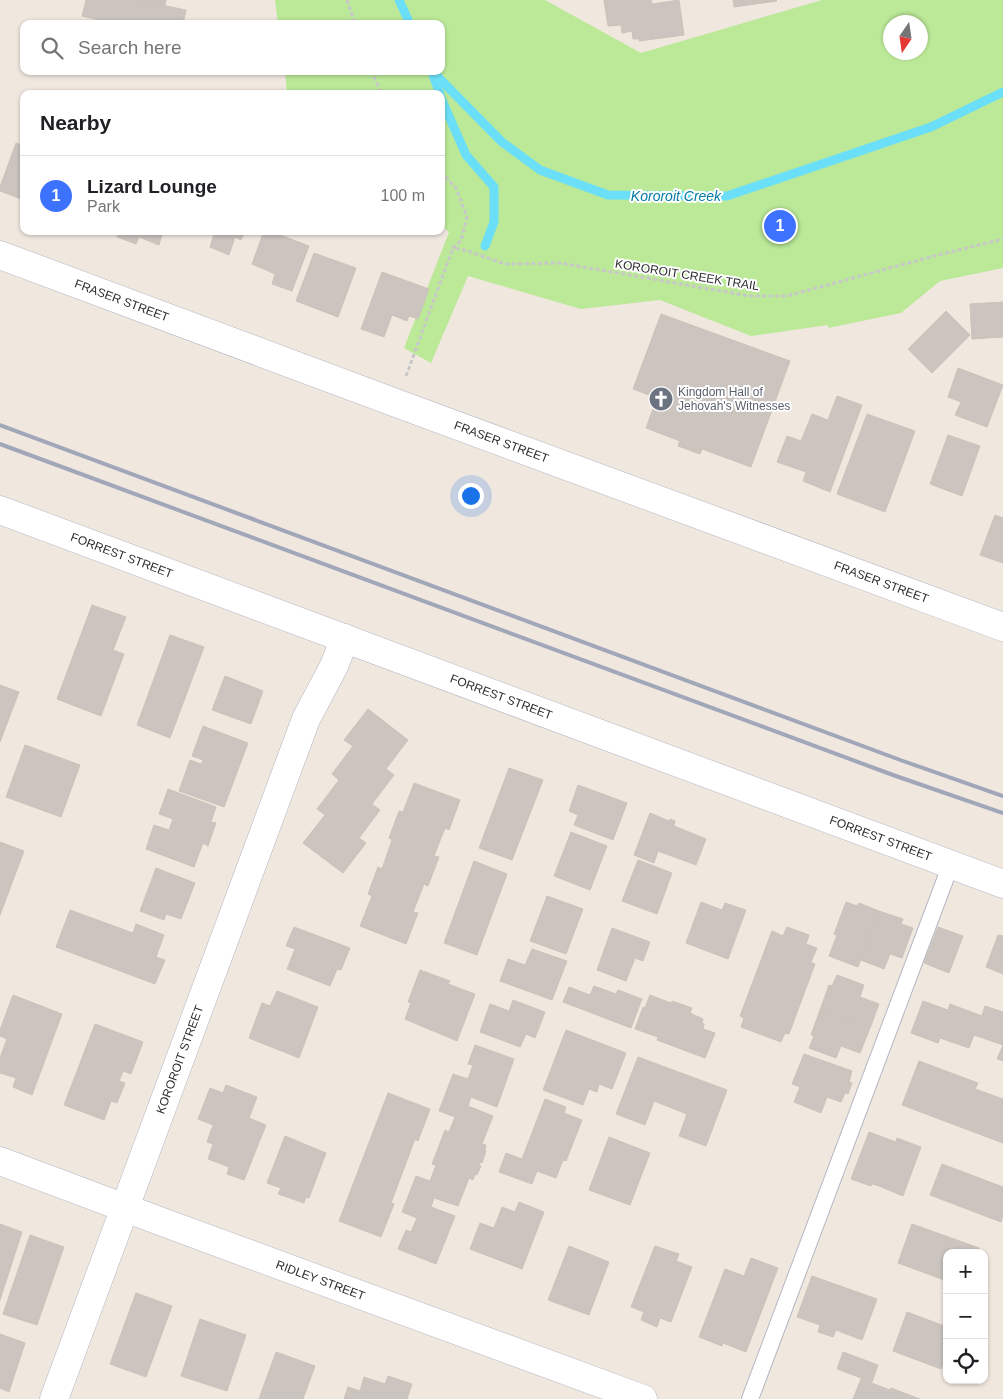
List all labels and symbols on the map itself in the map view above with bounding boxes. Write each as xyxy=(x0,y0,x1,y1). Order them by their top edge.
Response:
north arrow xyxy=(883,15,928,60)
water label: Kororoit Creek xyxy=(631,188,722,204)
pin: 1 xyxy=(764,207,796,245)
street label: KOROROIT CREEK TRAIL xyxy=(614,257,760,293)
street label: FRASER STREET xyxy=(73,277,171,325)
place label: Kingdom Hall of Jehovah's Witnesses xyxy=(678,385,790,413)
church icon: Kingdom Hall of Jehovah's Witnesses xyxy=(648,386,674,412)
street label: FRASER STREET xyxy=(452,418,551,466)
your location xyxy=(458,483,484,509)
street label: FORREST STREET xyxy=(69,530,175,581)
street label: FRASER STREET xyxy=(832,558,931,606)
street label: FORREST STREET xyxy=(448,672,555,723)
street label: FORREST STREET xyxy=(828,813,934,864)
street label: KOROROIT STREET xyxy=(153,1003,206,1116)
street label: RIDLEY STREET xyxy=(274,1257,368,1303)

